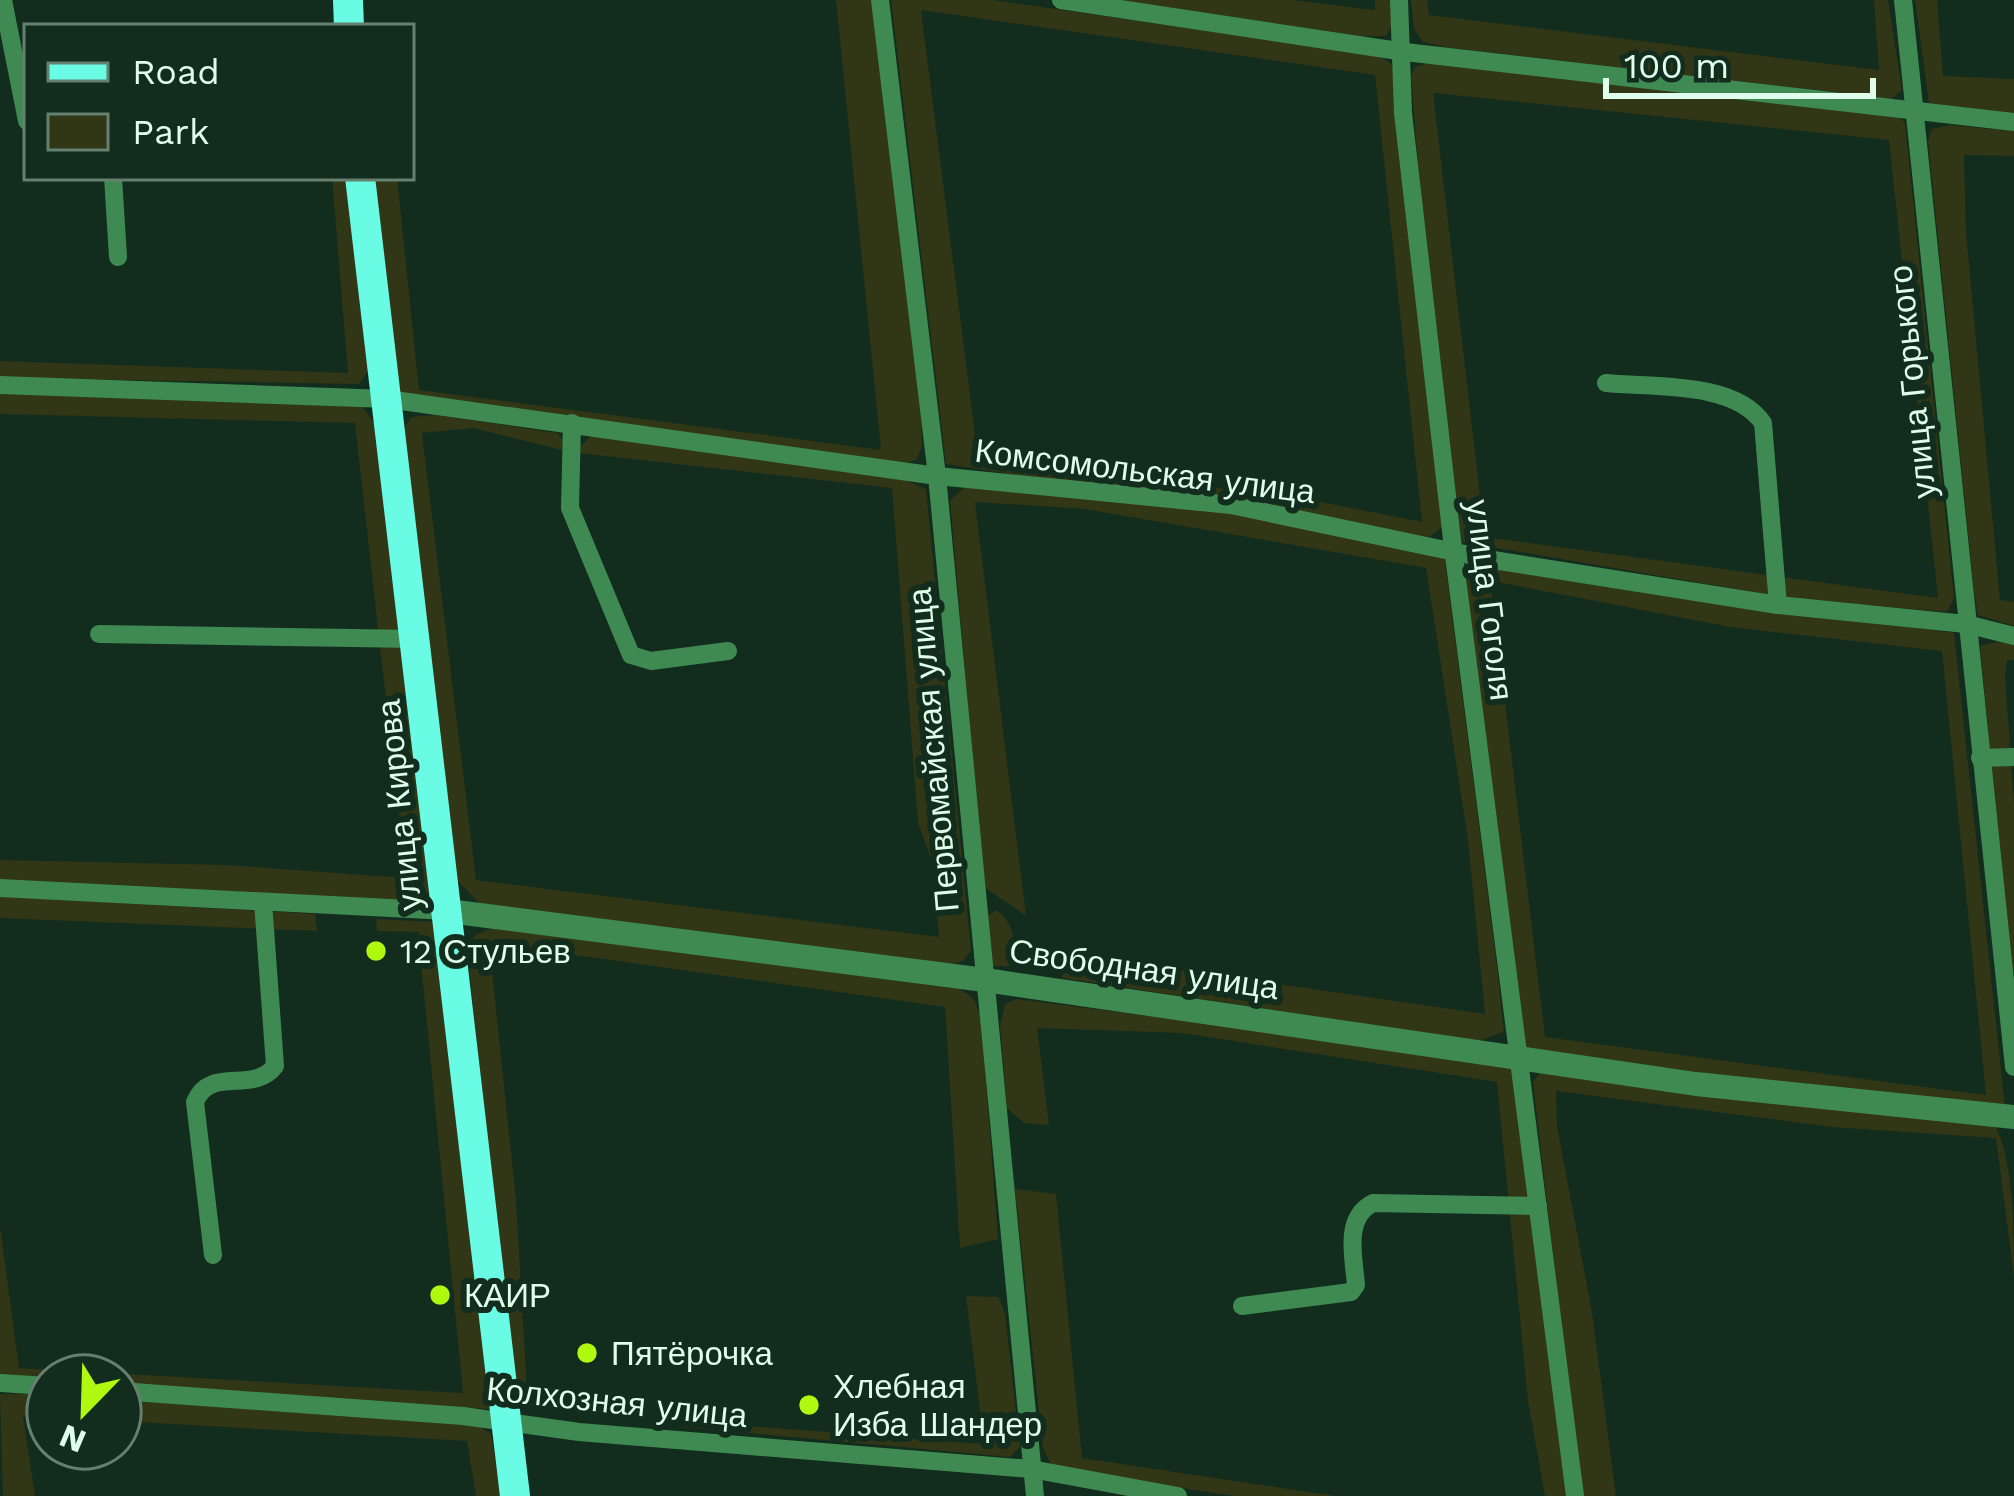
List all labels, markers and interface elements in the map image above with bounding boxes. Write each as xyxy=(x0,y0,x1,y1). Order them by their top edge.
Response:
legend xyxy=(24,24,414,180)
scale bar xyxy=(1606,24,1873,98)
text: 100 m xyxy=(1624,45,1729,87)
text: Road xyxy=(132,51,220,93)
text: Park xyxy=(132,111,209,153)
street label: улица Горького xyxy=(1880,263,1944,501)
street label: Комсомольская улица xyxy=(973,431,1318,511)
street label: улица Гоголя xyxy=(1458,497,1522,703)
street label: Первомайская улица xyxy=(899,586,967,914)
street label: улица Кирова xyxy=(368,697,429,912)
street label: Свободная улица xyxy=(1007,931,1282,1007)
place label: 12 Стульев xyxy=(400,932,571,971)
marker: 12 Стульев xyxy=(363,938,389,964)
place label: КАИР xyxy=(464,1276,551,1315)
marker: КАИР xyxy=(427,1282,453,1308)
place label: Пятёрочка xyxy=(611,1334,773,1373)
marker: Пятёрочка xyxy=(574,1340,600,1366)
north arrow xyxy=(24,1352,144,1472)
place label: Хлебная Изба Шандер xyxy=(833,1367,1042,1444)
street label: Колхозная улица xyxy=(485,1369,750,1435)
marker: Хлебная Изба Шандер xyxy=(796,1392,822,1418)
text: N xyxy=(54,1416,91,1462)

